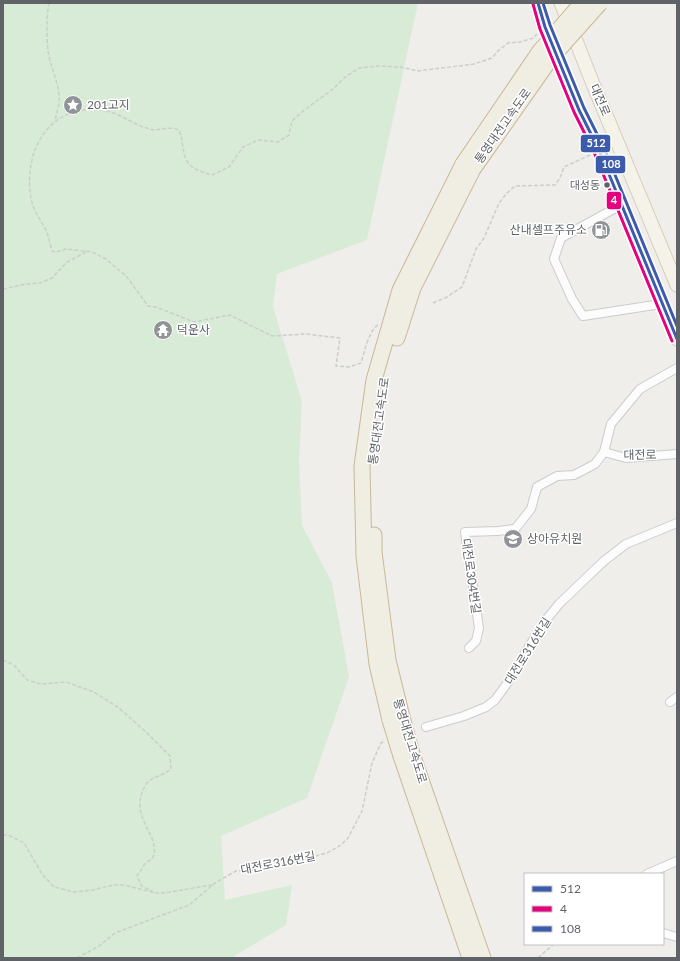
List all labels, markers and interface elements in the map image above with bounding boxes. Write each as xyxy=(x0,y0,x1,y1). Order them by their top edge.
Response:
street label: 대전로 xyxy=(587,82,614,118)
street label: 통영대전고속도로 xyxy=(471,85,534,166)
place icon: 201고지 xyxy=(62,94,84,116)
place label: 201고지 xyxy=(87,97,130,112)
line badge: 512 xyxy=(580,134,611,153)
text: 512 xyxy=(586,136,606,149)
line badge: 108 xyxy=(595,155,626,174)
text: 108 xyxy=(601,157,621,170)
place label: 대성동 xyxy=(570,178,600,191)
marker: 대성동 xyxy=(602,180,612,190)
line badge: 4 xyxy=(606,191,622,210)
text: 4 xyxy=(611,193,618,206)
fuel station icon: 산내셀프주유소 xyxy=(590,219,612,241)
place label: 산내셀프주유소 xyxy=(510,222,587,237)
temple icon: 덕운사 xyxy=(152,319,174,341)
place label: 덕운사 xyxy=(177,322,210,337)
street label: 통영대전고속도로 xyxy=(365,376,392,466)
street label: 대전로 xyxy=(623,447,657,462)
school or university icon: 상아유치원 xyxy=(502,528,524,550)
place label: 상아유치원 xyxy=(527,531,582,546)
street label: 대전로304번길 xyxy=(459,537,484,615)
street label: 대전로316번길 xyxy=(501,614,554,687)
street label: 통영대전고속도로 xyxy=(390,696,431,785)
street label: 대전로316번길 xyxy=(239,848,317,877)
legend xyxy=(524,873,664,945)
text: 512 xyxy=(560,881,581,896)
text: 4 xyxy=(560,901,567,916)
text: 108 xyxy=(560,921,581,936)

